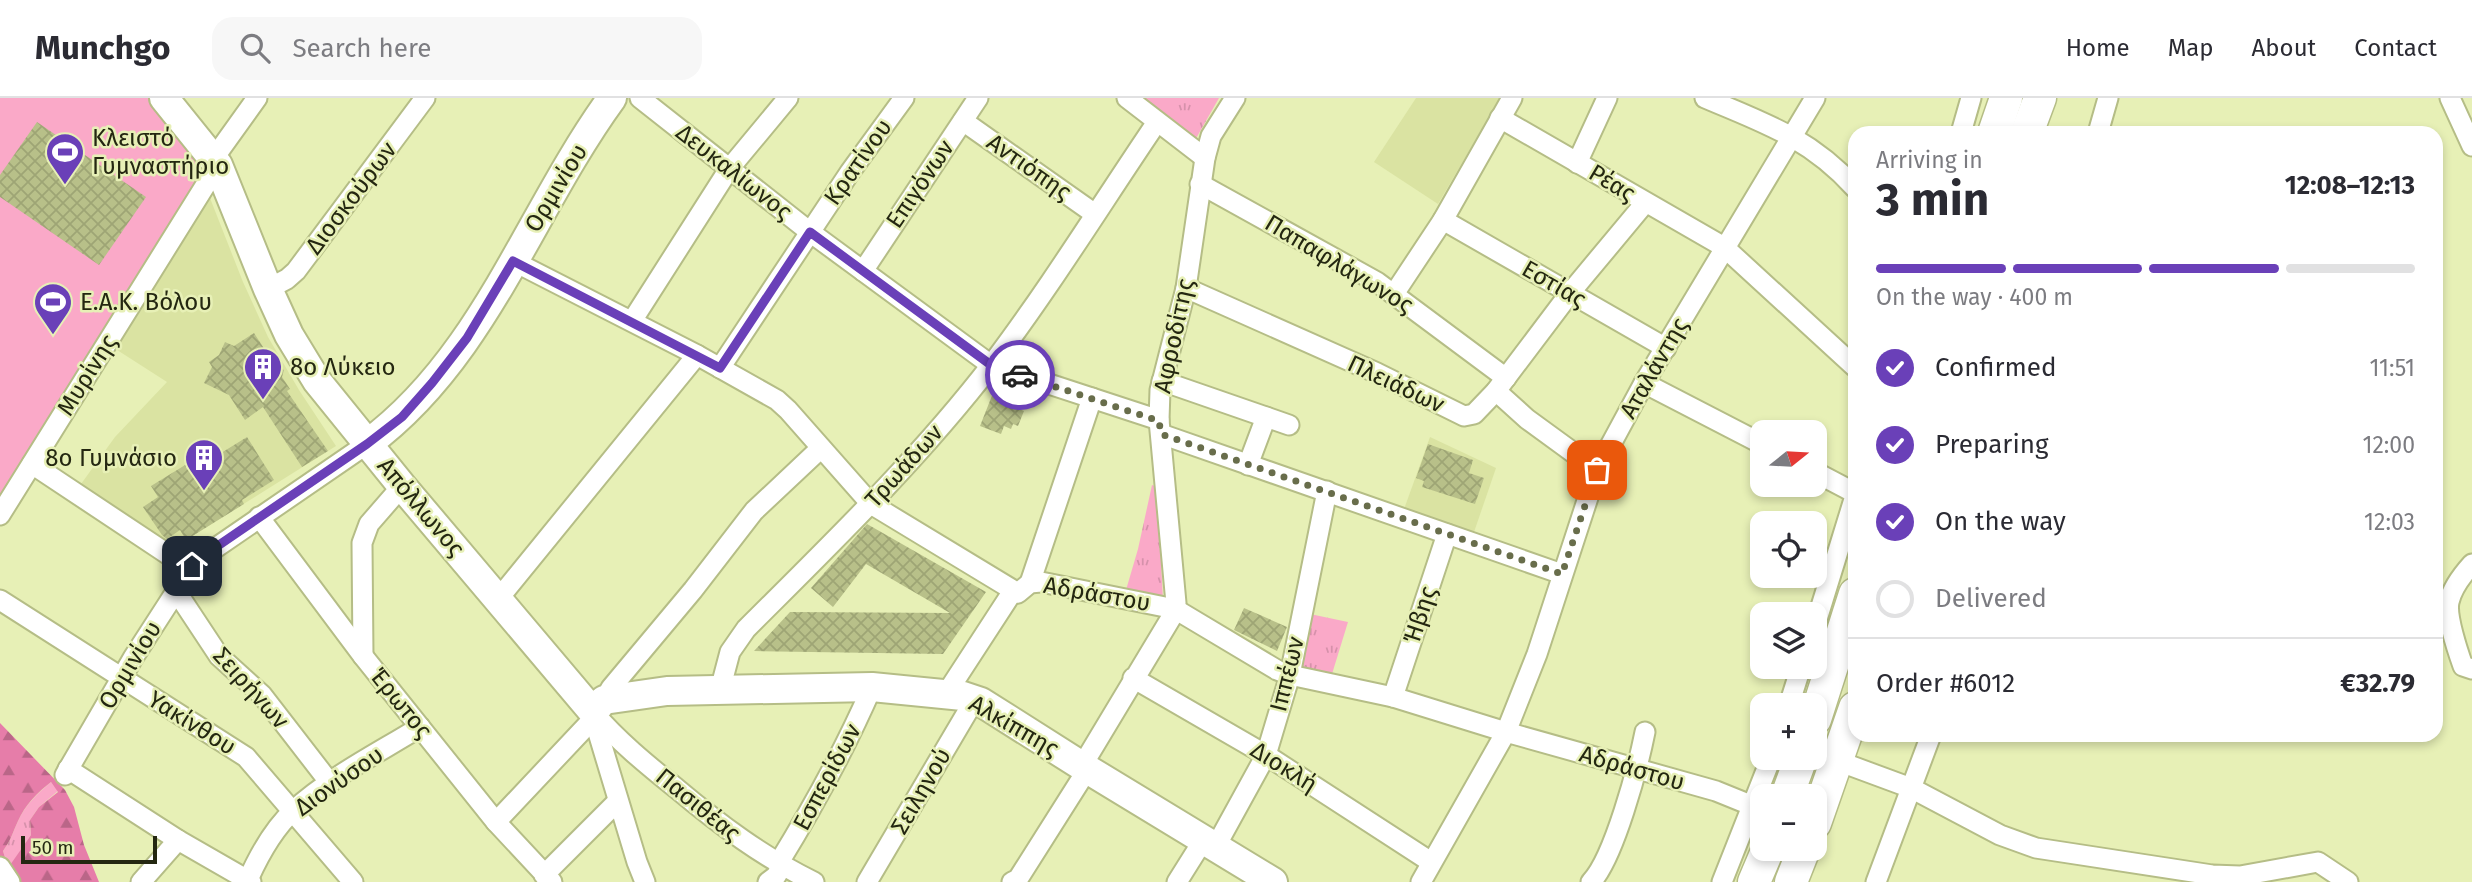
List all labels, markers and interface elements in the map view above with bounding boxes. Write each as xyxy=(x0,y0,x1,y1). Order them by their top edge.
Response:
search box xyxy=(212,17,702,80)
text: Munchgo xyxy=(35,28,170,68)
icon: search xyxy=(236,29,274,67)
text: Search here xyxy=(292,33,431,64)
text: Home xyxy=(2066,34,2130,62)
text: Map xyxy=(2168,34,2214,62)
text: About xyxy=(2252,34,2316,62)
text: Contact xyxy=(2354,34,2437,62)
street label: Κρατίνου xyxy=(818,114,898,210)
street label: Δευκαλίωνος xyxy=(671,118,797,226)
place label: Κλειστό Γυμναστήριο xyxy=(92,124,229,180)
street label: Αντιόπης xyxy=(981,128,1077,206)
sports icon: Κλειστό Γυμναστήριο xyxy=(44,131,86,186)
street label: Επιγόνων xyxy=(880,134,960,233)
street label: Διοσκούρων xyxy=(300,136,403,260)
street label: Ορμινίου xyxy=(519,139,593,237)
text: Arriving in xyxy=(1876,146,1983,174)
street label: Ρέας xyxy=(1584,158,1640,208)
text: 12:08–12:13 xyxy=(2285,170,2415,201)
text: 3 min xyxy=(1876,172,1989,227)
street label: Παπαφλάγωνος xyxy=(1260,209,1418,319)
street label: Εστίας xyxy=(1517,255,1591,313)
street label: Αφροδίτης xyxy=(1148,276,1200,396)
sports icon: Ε.Α.Κ. Βόλου xyxy=(32,281,74,336)
text: On the way · 400 m xyxy=(1876,283,2073,311)
place label: Ε.Α.Κ. Βόλου xyxy=(80,288,212,316)
street label: Αταλάντης xyxy=(1614,313,1694,423)
street label: Μυρίνης xyxy=(51,329,123,421)
courier xyxy=(985,340,1055,410)
building icon: 8ο Λύκειο xyxy=(242,346,284,401)
street label: Πλειάδων xyxy=(1343,349,1449,419)
icon: check xyxy=(1876,349,1914,387)
text: Confirmed xyxy=(1935,352,2056,383)
place label: 8ο Λύκειο xyxy=(290,353,395,381)
text: 11:51 xyxy=(2369,354,2415,382)
icon: car xyxy=(1001,356,1039,394)
street label: Τρωάδων xyxy=(859,418,949,513)
north arrow xyxy=(1750,420,1827,497)
map controls xyxy=(1750,420,1827,861)
icon: check xyxy=(1876,426,1914,464)
text: Preparing xyxy=(1935,429,2048,460)
text: 12:00 xyxy=(2362,431,2415,459)
building icon: 8ο Γυμνάσιο xyxy=(183,437,225,492)
pin xyxy=(1567,440,1627,500)
place label: 8ο Γυμνάσιο xyxy=(45,444,177,472)
icon: bag xyxy=(1578,451,1616,489)
street label: Απόλλωνος xyxy=(372,452,470,562)
icon: check xyxy=(1876,503,1914,541)
text: On the way xyxy=(1935,506,2066,537)
text: 12:03 xyxy=(2364,508,2415,536)
button: locate xyxy=(1750,511,1827,588)
pin xyxy=(162,536,222,596)
icon: home xyxy=(173,547,211,585)
street label: Αδράστου xyxy=(1042,571,1152,617)
street label: Ήβης xyxy=(1398,583,1442,647)
text: Delivered xyxy=(1935,583,2047,614)
button: layers xyxy=(1750,602,1827,679)
street label: Ορμινίου xyxy=(93,616,167,714)
street label: Ιππέων xyxy=(1264,633,1310,714)
street label: Σειρήνων xyxy=(207,642,295,735)
street label: Έρωτος xyxy=(364,662,438,744)
text: Order #6012 xyxy=(1876,668,2015,699)
text: €32.79 xyxy=(2340,668,2415,699)
street label: Υακίνθου xyxy=(143,685,241,761)
street label: Αλκίππης xyxy=(964,689,1064,763)
button: + xyxy=(1750,693,1827,770)
street label: Εσπερίδων xyxy=(787,719,867,835)
street label: Διοκλή xyxy=(1245,736,1323,798)
street label: Διονύσου xyxy=(289,740,389,822)
street label: Αδράστου xyxy=(1576,740,1688,796)
street label: Σειληνού xyxy=(885,743,957,839)
street label: Πασιθέας xyxy=(650,763,746,847)
button: − xyxy=(1750,784,1827,861)
scale bar xyxy=(21,833,158,865)
text: 50 m xyxy=(32,836,73,859)

